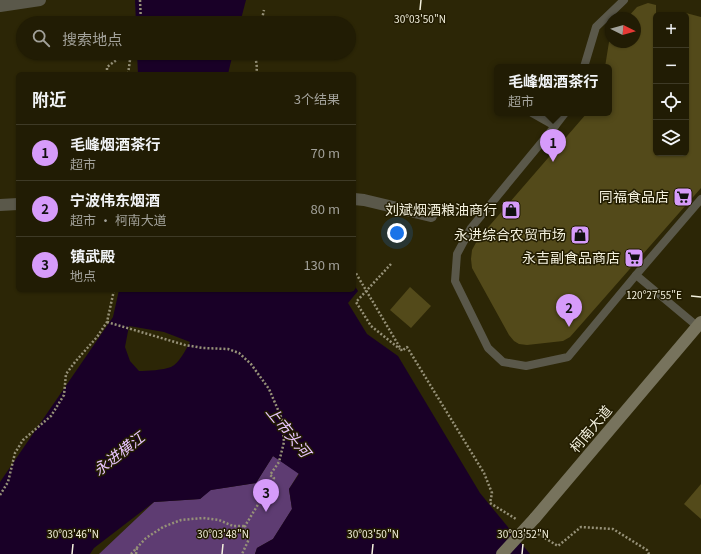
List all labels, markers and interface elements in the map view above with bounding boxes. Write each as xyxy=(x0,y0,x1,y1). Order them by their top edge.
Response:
text: 30°03'50"N xyxy=(394,11,446,26)
north arrow xyxy=(605,12,641,48)
map controls xyxy=(653,12,689,156)
button: + xyxy=(653,12,689,48)
search box xyxy=(16,16,356,60)
icon: search xyxy=(30,27,52,49)
text: 搜索地点 xyxy=(62,28,122,49)
button: − xyxy=(653,48,689,84)
popup xyxy=(494,64,612,116)
text: 毛峰烟酒茶行 xyxy=(508,70,598,91)
button: locate xyxy=(653,84,689,120)
text: 附近 xyxy=(32,86,66,111)
text: 3个结果 xyxy=(294,89,340,108)
text: 超市 xyxy=(508,91,534,110)
button: layers xyxy=(653,120,689,156)
pin: 1 xyxy=(540,129,566,162)
text: 毛峰烟酒茶行 xyxy=(70,133,160,154)
text: 1 xyxy=(41,143,49,162)
text: 70 m xyxy=(311,143,340,162)
text: 超市 xyxy=(70,154,96,173)
place label: 同福食品店 xyxy=(599,186,669,206)
supermarket icon: 同福食品店 xyxy=(672,186,694,208)
text: 宁波伟东烟酒 xyxy=(70,189,160,210)
text: 2 xyxy=(41,199,49,218)
text: 80 m xyxy=(311,199,340,218)
place label: 刘斌烟酒粮油商行 xyxy=(385,199,497,219)
shop icon: 刘斌烟酒粮油商行 xyxy=(500,199,522,221)
text: 超市 · 柯南大道 xyxy=(70,210,167,229)
your location xyxy=(387,223,407,243)
place label: 永进综合农贸市场 xyxy=(454,224,566,244)
shop icon: 永进综合农贸市场 xyxy=(569,224,591,246)
text: 镇武殿 xyxy=(70,245,115,266)
place label: 永吉副食品商店 xyxy=(522,247,620,267)
supermarket icon: 永吉副食品商店 xyxy=(623,247,645,269)
text: 3 xyxy=(41,255,49,274)
text: 130 m xyxy=(303,255,340,274)
text: 地点 xyxy=(70,266,96,285)
text: 120°27'55"E xyxy=(626,287,682,302)
pin: 2 xyxy=(556,294,582,327)
street label: 柯南大道 xyxy=(565,400,616,456)
water label: 上市头河 xyxy=(262,401,318,463)
water label: 永进横江 xyxy=(88,425,150,480)
pin: 3 xyxy=(253,479,279,512)
text: 30°03'46"N xyxy=(47,526,99,541)
text: 30°03'48"N xyxy=(197,526,249,541)
text: 30°03'50"N xyxy=(347,526,399,541)
text: 30°03'52"N xyxy=(497,526,549,541)

